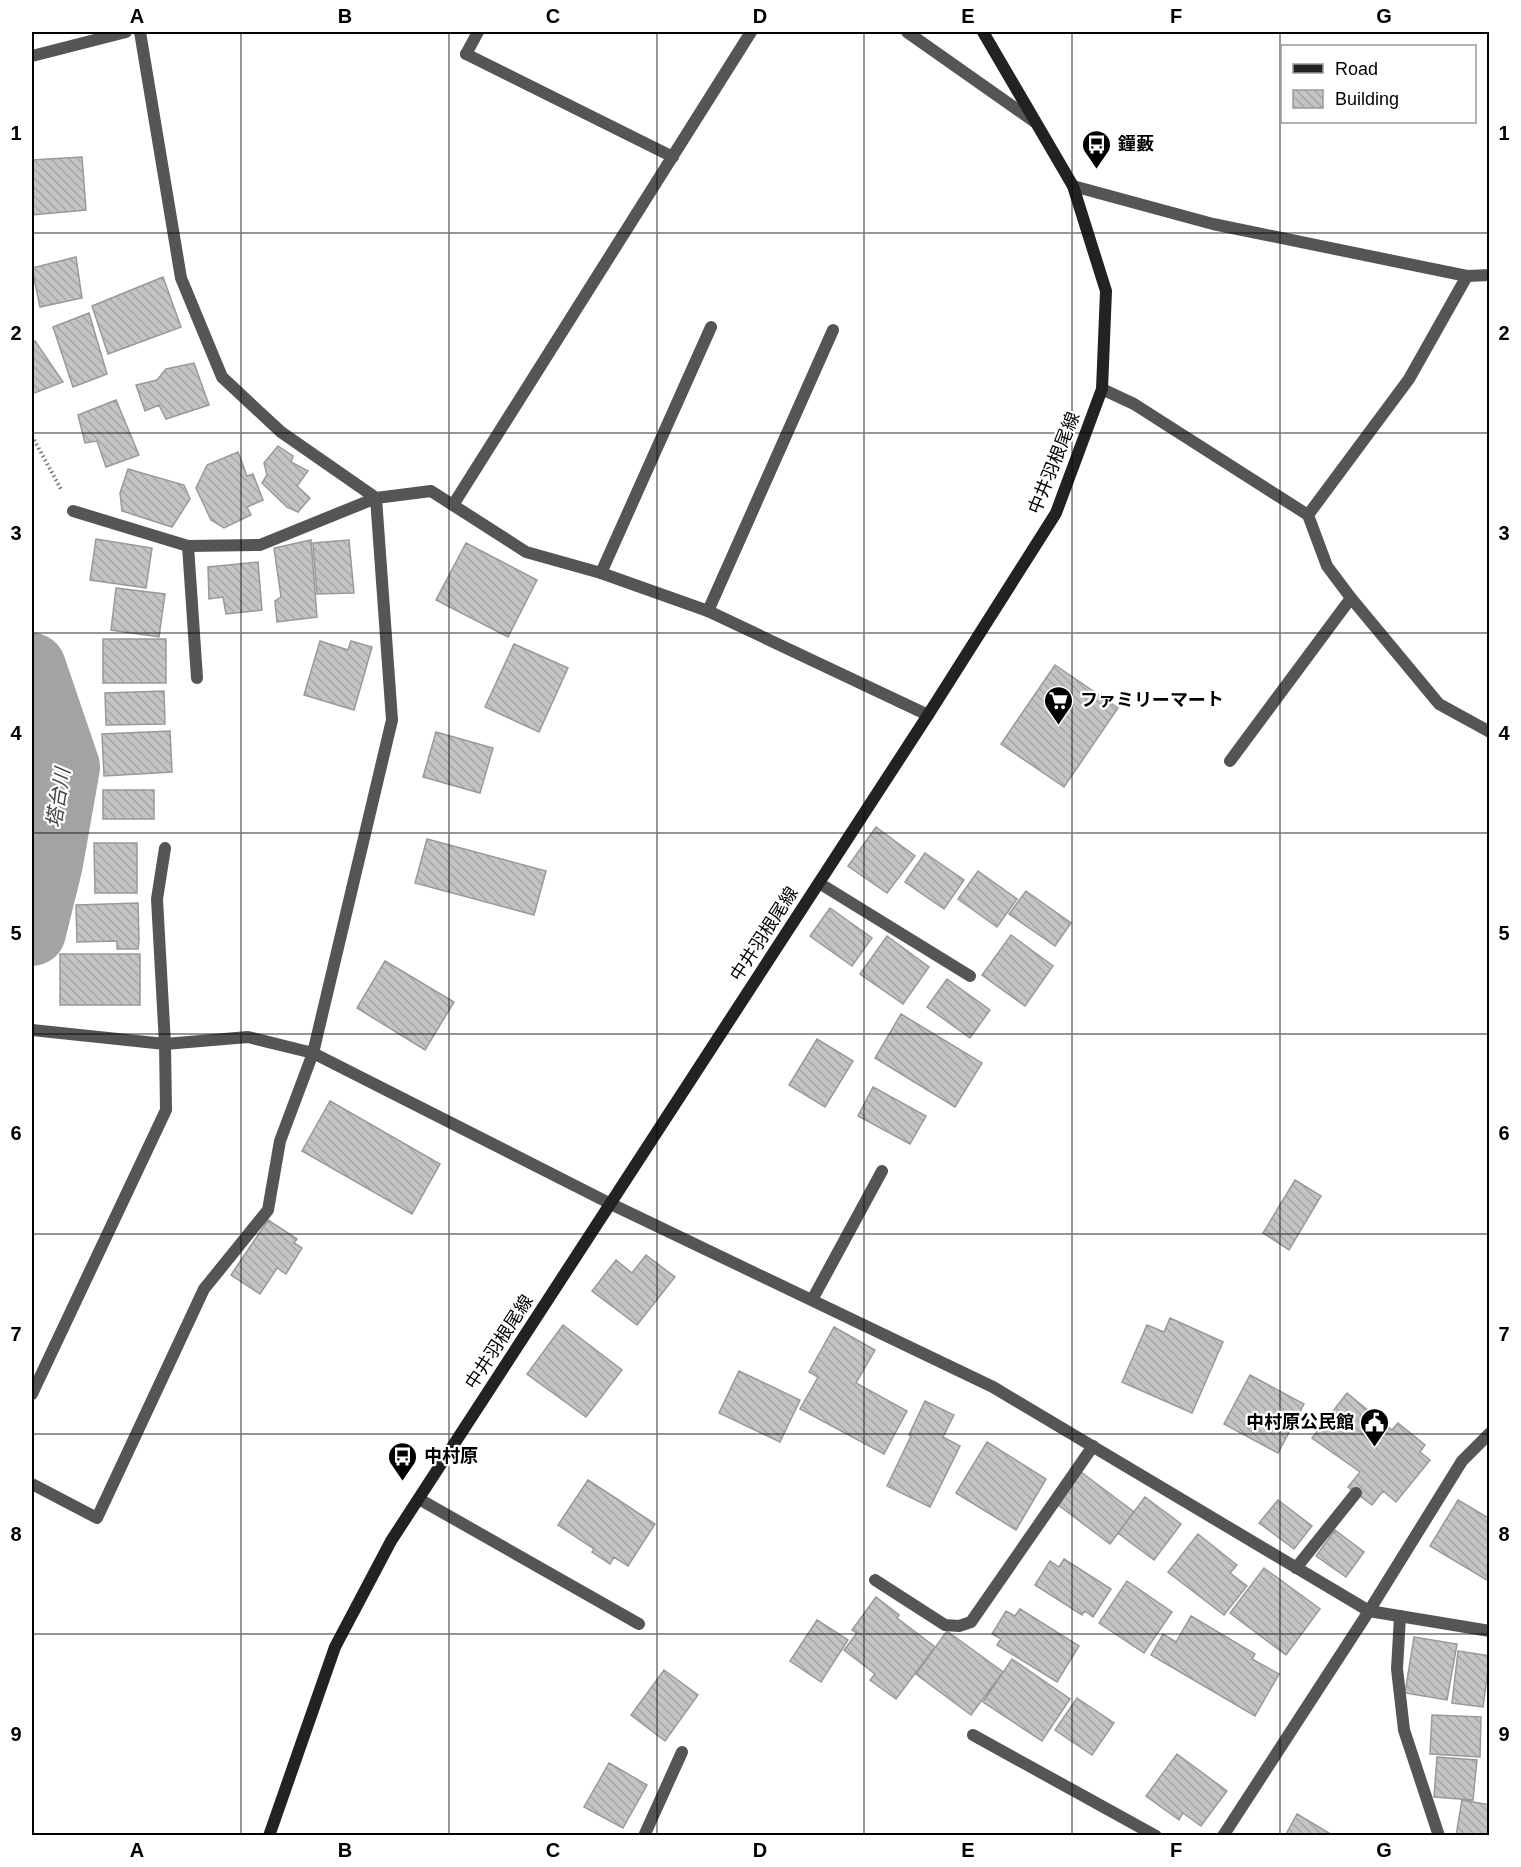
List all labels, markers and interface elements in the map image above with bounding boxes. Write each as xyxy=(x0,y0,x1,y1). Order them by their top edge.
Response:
text: A xyxy=(130,5,144,27)
text: B xyxy=(338,5,352,27)
text: C xyxy=(546,5,560,27)
text: D xyxy=(753,5,767,27)
text: E xyxy=(961,5,975,27)
text: F xyxy=(1170,5,1182,27)
text: G xyxy=(1376,5,1392,27)
legend xyxy=(1281,45,1476,123)
text: Road xyxy=(1335,59,1378,79)
text: Building xyxy=(1335,89,1399,109)
text: 1 xyxy=(10,122,22,144)
text: 1 xyxy=(1498,122,1510,144)
bus stop icon: 鐘藪 xyxy=(1081,128,1113,170)
place label: 鐘藪 xyxy=(1117,134,1154,154)
text: 2 xyxy=(10,322,22,344)
text: 2 xyxy=(1498,322,1510,344)
street label: 中井羽根尾線 xyxy=(1024,409,1084,517)
text: 3 xyxy=(10,522,22,544)
text: 3 xyxy=(1498,522,1510,544)
supermarket icon: ファミリーマート xyxy=(1043,684,1075,726)
place label: ファミリーマート xyxy=(1080,690,1224,710)
text: 4 xyxy=(10,722,22,744)
text: 4 xyxy=(1498,722,1510,744)
water label: 塔台川 xyxy=(42,765,74,829)
street label: 中井羽根尾線 xyxy=(726,883,802,985)
text: 5 xyxy=(10,922,22,944)
text: 5 xyxy=(1498,922,1510,944)
text: 6 xyxy=(10,1122,22,1144)
text: 6 xyxy=(1498,1122,1510,1144)
street label: 中井羽根尾線 xyxy=(461,1291,537,1393)
text: 7 xyxy=(10,1323,22,1345)
text: 7 xyxy=(1498,1323,1510,1345)
public building icon: 中村原公民館 xyxy=(1359,1406,1391,1448)
place label: 中村原公民館 xyxy=(1246,1412,1354,1432)
bus stop icon: 中村原 xyxy=(387,1440,419,1482)
place label: 中村原 xyxy=(424,1446,478,1466)
text: 8 xyxy=(10,1523,22,1545)
text: 8 xyxy=(1498,1523,1510,1545)
text: 9 xyxy=(10,1723,22,1745)
text: 9 xyxy=(1498,1723,1510,1745)
text: A xyxy=(130,1839,144,1861)
text: B xyxy=(338,1839,352,1861)
text: C xyxy=(546,1839,560,1861)
text: D xyxy=(753,1839,767,1861)
text: E xyxy=(961,1839,975,1861)
text: F xyxy=(1170,1839,1182,1861)
text: G xyxy=(1376,1839,1392,1861)

